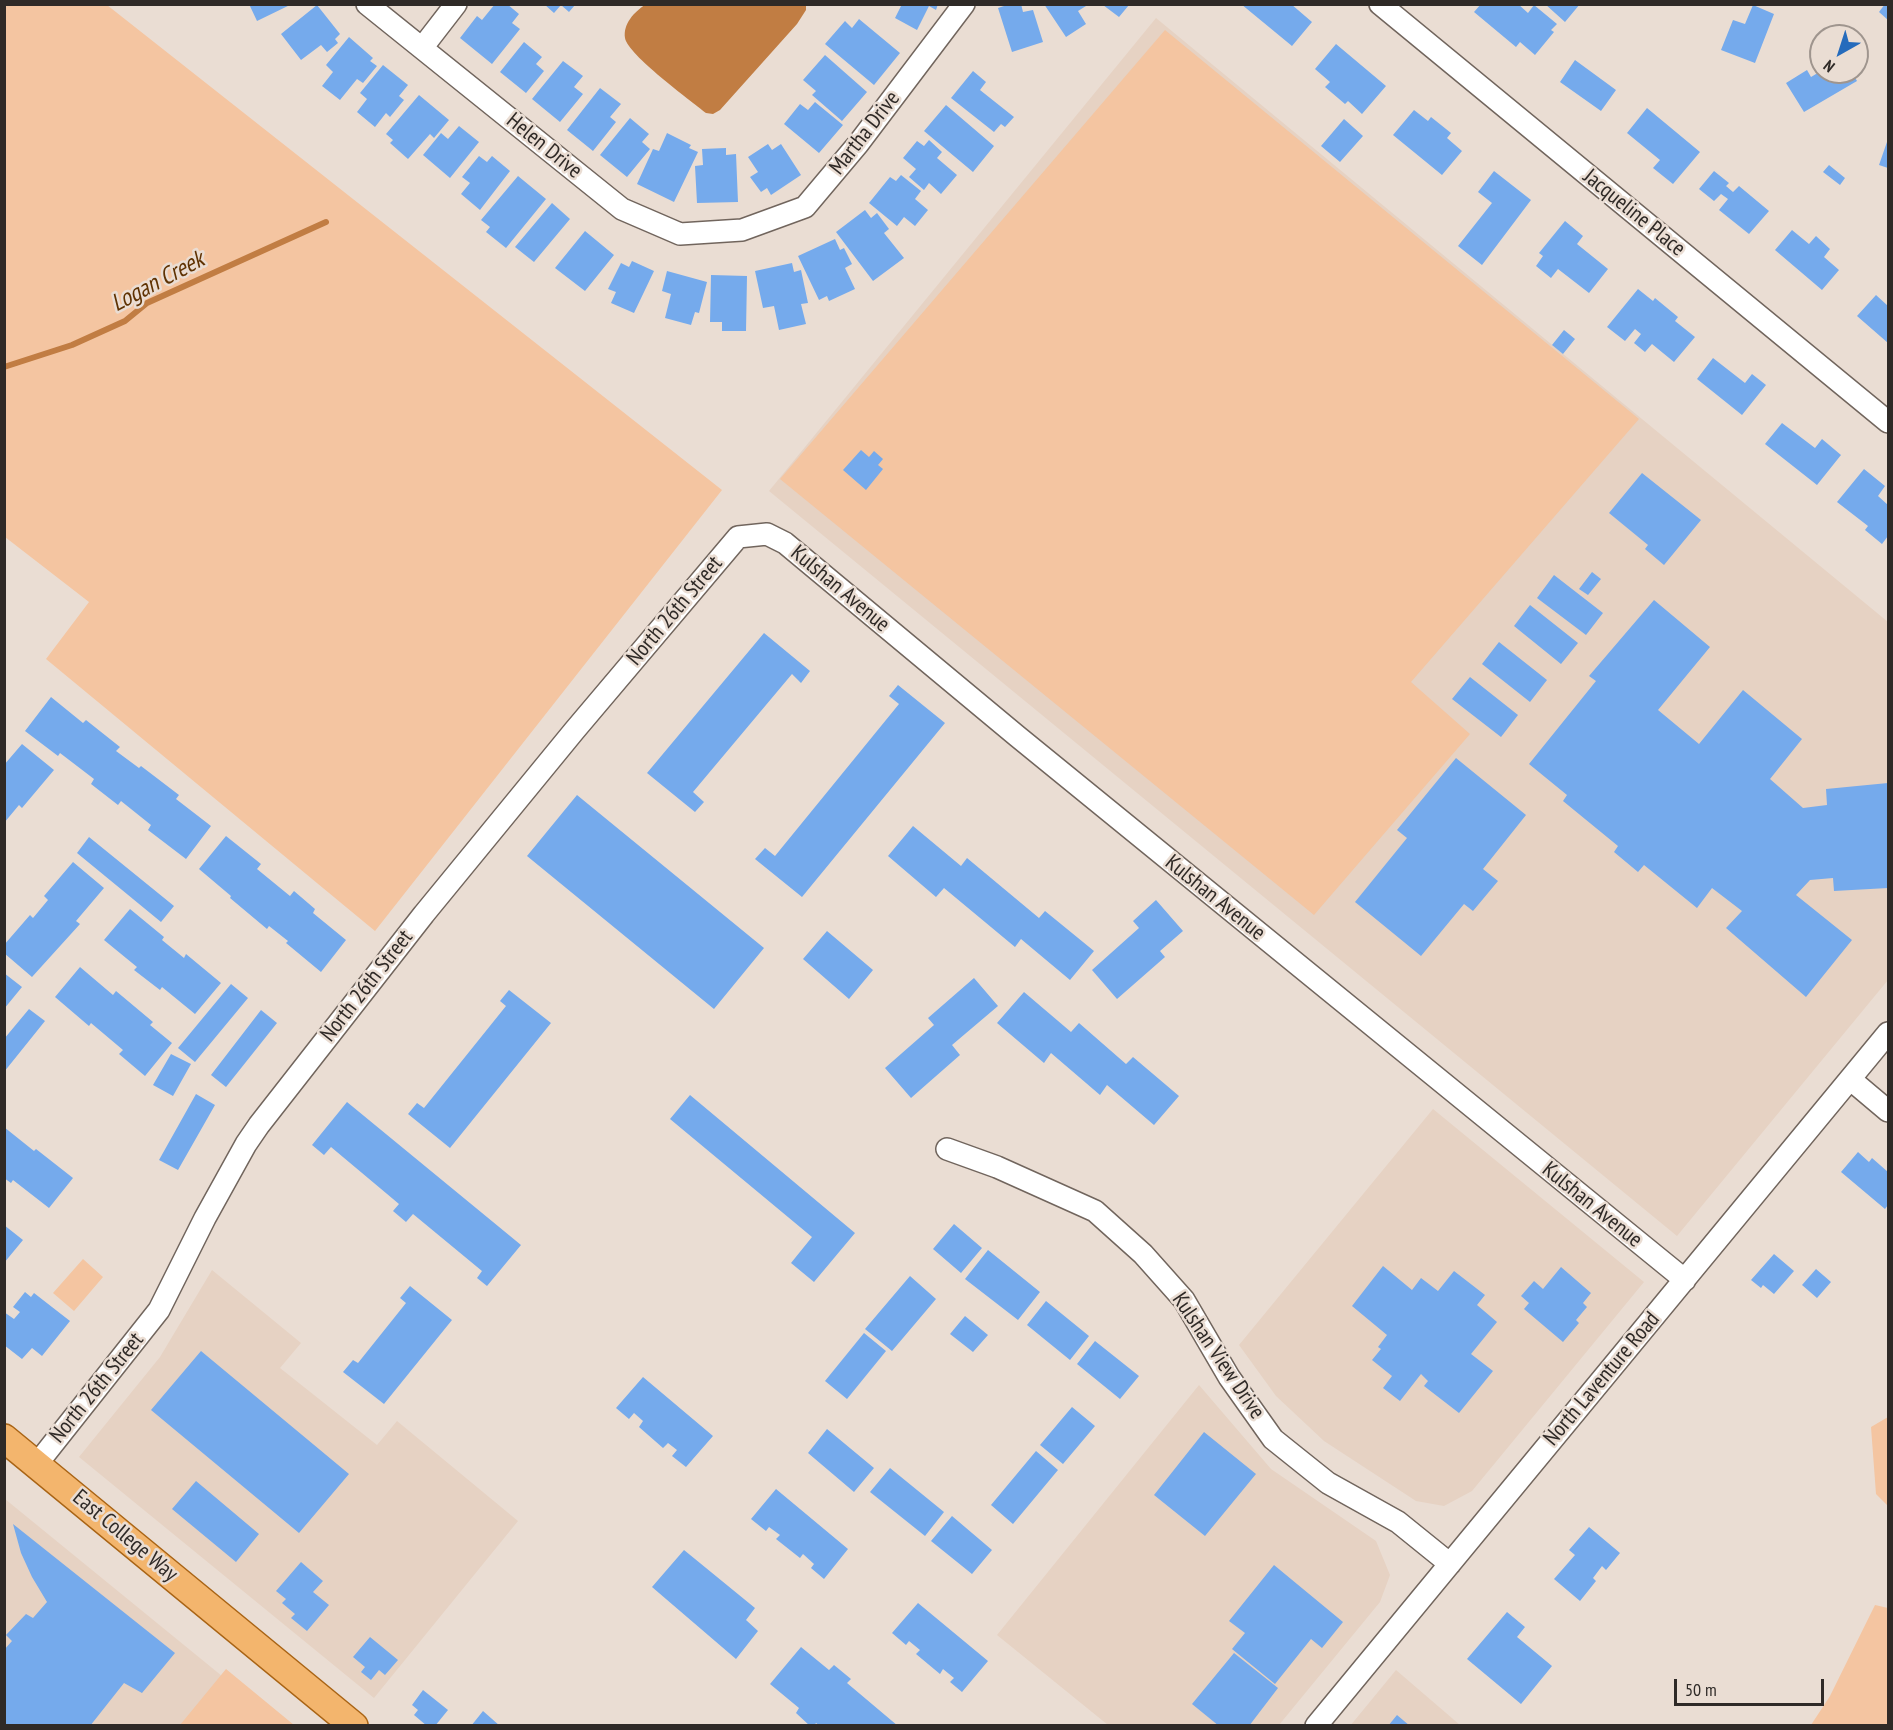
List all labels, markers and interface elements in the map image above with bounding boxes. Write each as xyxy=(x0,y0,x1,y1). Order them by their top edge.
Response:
north arrow xyxy=(1809,24,1869,84)
text: N xyxy=(1819,56,1839,77)
street label: Martha Drive xyxy=(824,86,906,180)
street label: Helen Drive xyxy=(501,108,587,184)
street label: Jacqueline Place xyxy=(1578,164,1690,262)
water label: Logan Creek xyxy=(107,246,209,318)
street label: Kulshan Avenue xyxy=(785,540,895,638)
street label: North 26th Street xyxy=(622,551,728,671)
street label: Kulshan Avenue xyxy=(1160,850,1270,946)
street label: North 26th Street xyxy=(315,925,419,1047)
street label: Kulshan Avenue xyxy=(1537,1157,1647,1253)
street label: Kulshan View Drive xyxy=(1166,1288,1270,1424)
street label: North Laventure Road xyxy=(1539,1307,1665,1451)
street label: North 26th Street xyxy=(45,1328,149,1448)
street label: East College Way xyxy=(67,1484,183,1588)
scale bar xyxy=(1677,1667,1827,1705)
text: 50 m xyxy=(1685,1678,1717,1701)

